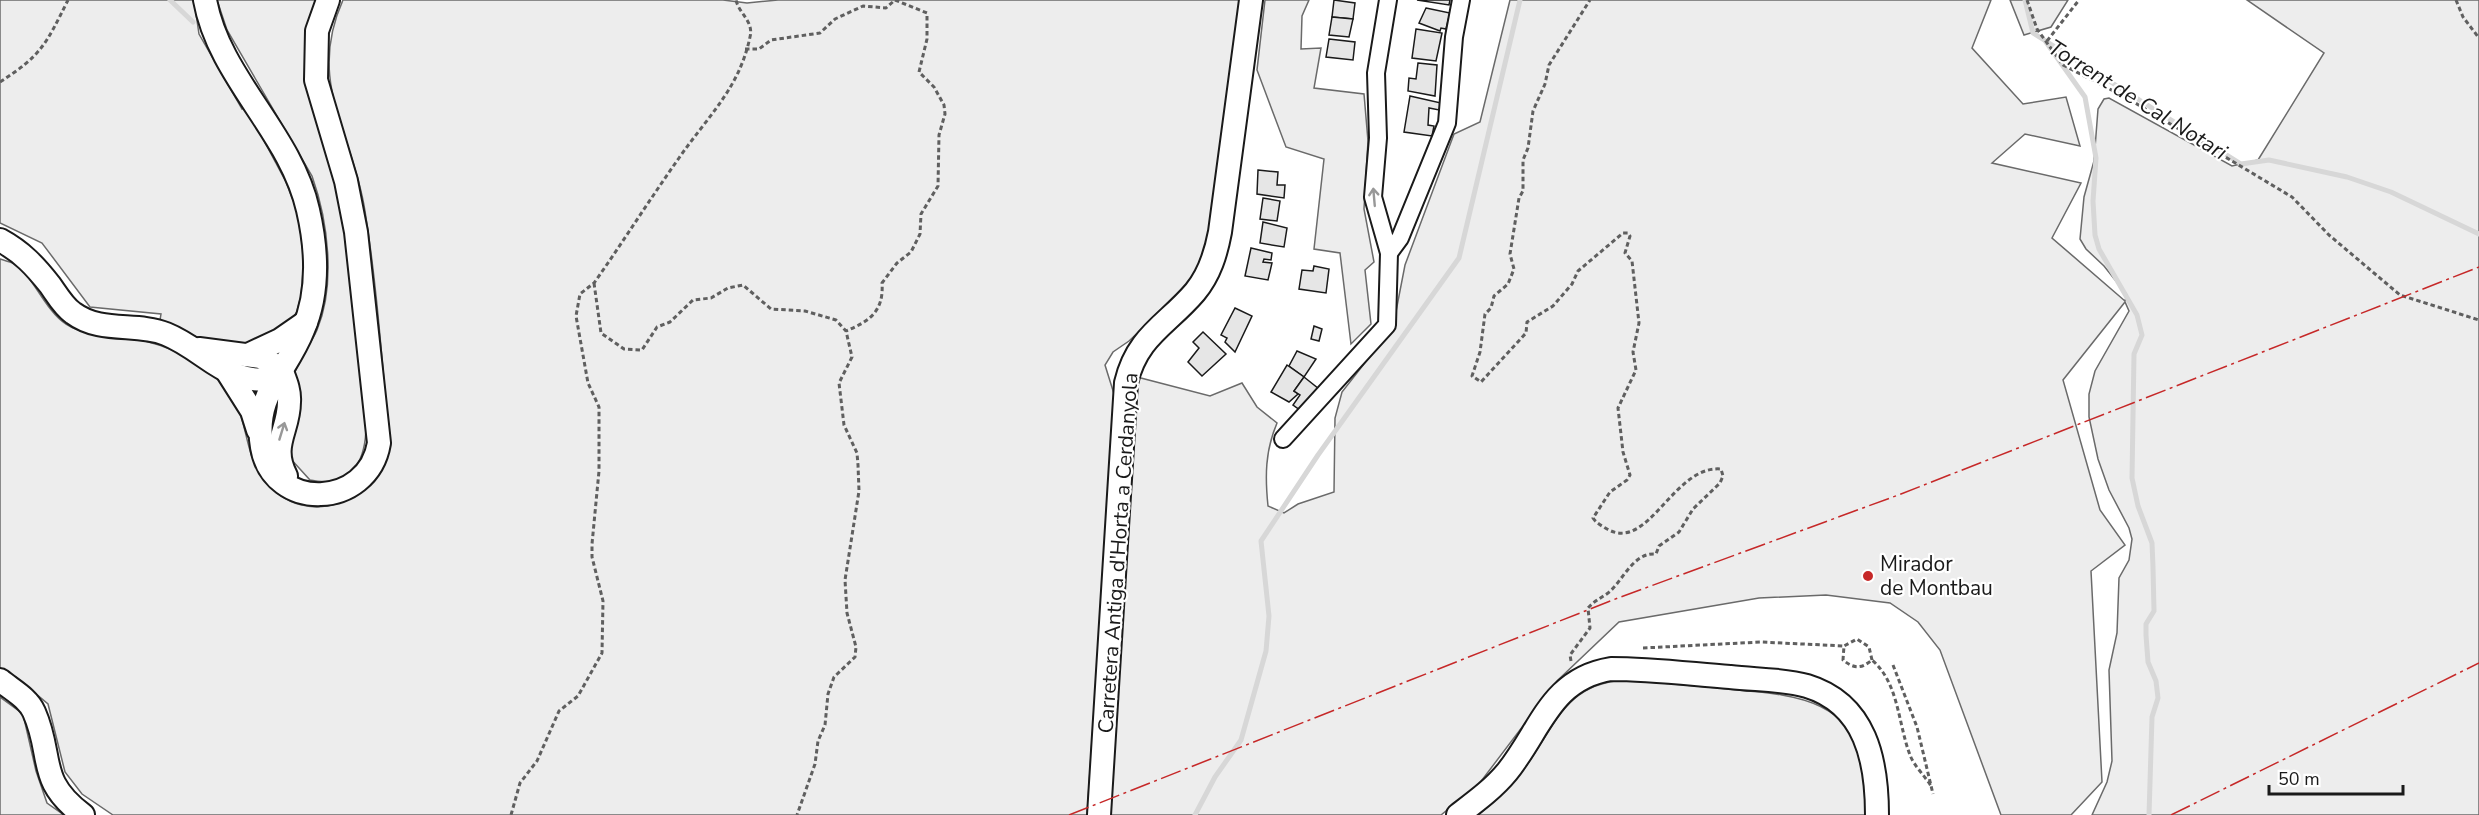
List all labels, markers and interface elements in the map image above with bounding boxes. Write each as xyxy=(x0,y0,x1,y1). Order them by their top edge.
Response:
water label: Torrent de Cal Notari xyxy=(2042,33,2234,168)
one-way arrow xyxy=(1369,187,1380,207)
street label: Carretera Antiga d'Horta a Cerdanyola xyxy=(1091,372,1145,734)
one-way arrow xyxy=(277,422,288,441)
place label: Mirador de Montbau xyxy=(1880,550,1993,602)
marker: Mirador de Montbau xyxy=(1861,569,1875,583)
scale bar xyxy=(2269,758,2402,796)
text: 50 m xyxy=(2278,767,2320,791)

